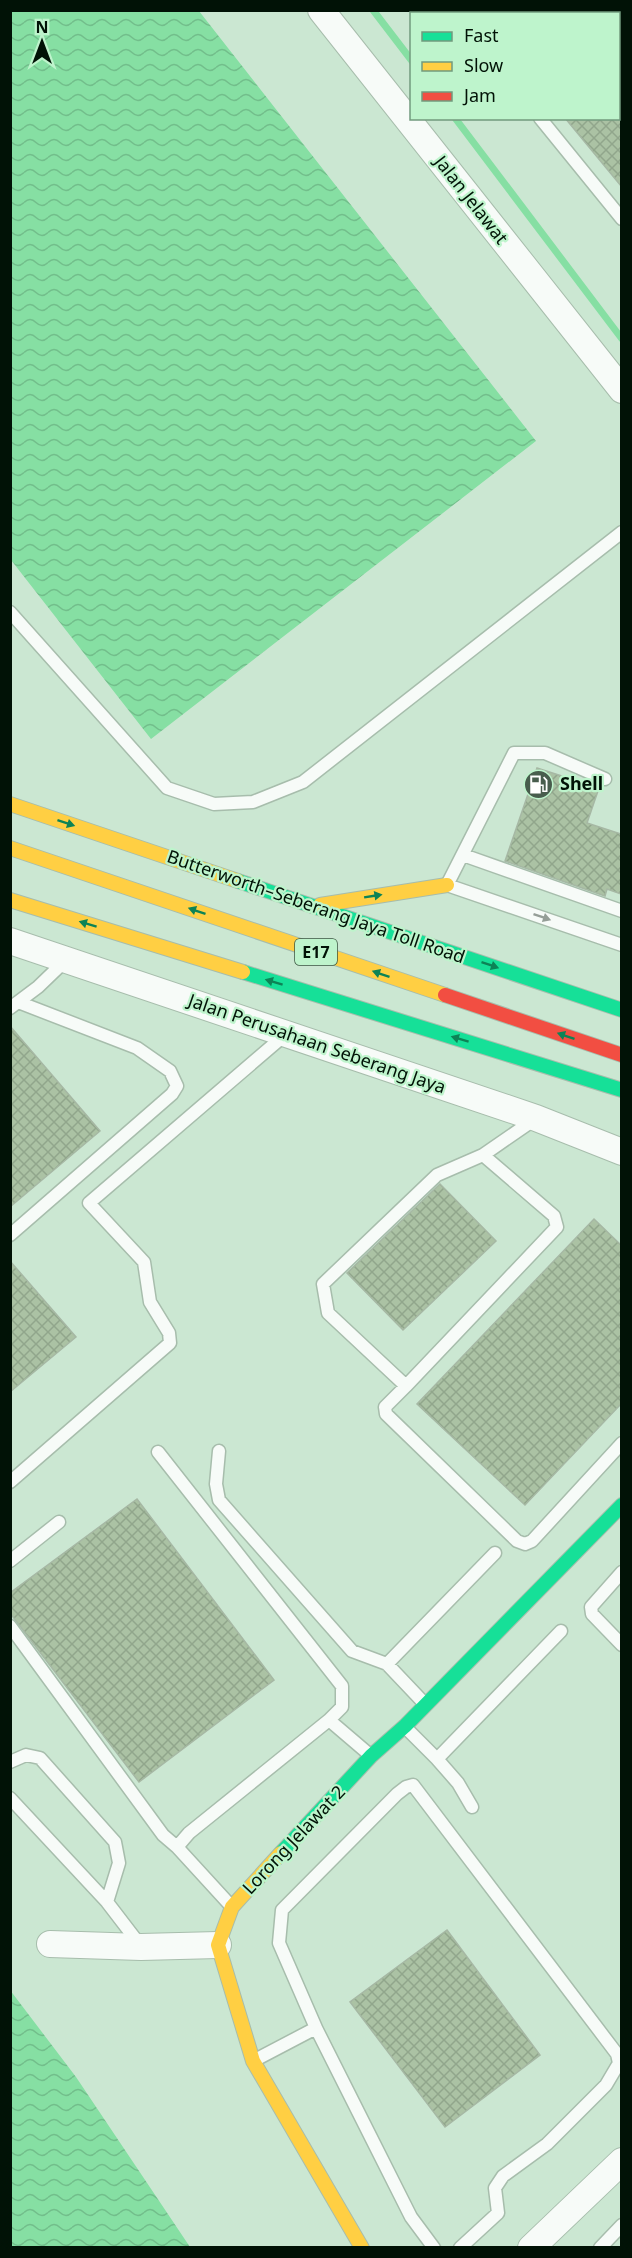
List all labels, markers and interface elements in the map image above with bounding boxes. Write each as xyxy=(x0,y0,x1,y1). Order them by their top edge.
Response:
north arrow xyxy=(12,12,72,72)
legend xyxy=(410,12,620,120)
text: N xyxy=(35,16,49,38)
text: Fast xyxy=(464,23,499,47)
text: Slow xyxy=(464,53,503,77)
text: Jam xyxy=(462,83,496,107)
street label: Jalan Jelawat xyxy=(428,149,514,249)
fuel station icon: Shell xyxy=(523,768,555,800)
place label: Shell xyxy=(560,771,603,795)
one-way arrow xyxy=(57,818,75,828)
street label: Butterworth–Seberang Jaya Toll Road xyxy=(164,844,469,968)
one-way arrow xyxy=(364,892,383,901)
one-way arrow xyxy=(188,906,206,916)
one-way arrow xyxy=(533,913,551,923)
one-way arrow xyxy=(79,919,97,928)
road number: E17 xyxy=(295,939,337,965)
one-way arrow xyxy=(481,961,499,971)
one-way arrow xyxy=(372,968,390,978)
one-way arrow xyxy=(265,977,283,986)
street label: Jalan Perusahaan Seberang Jaya xyxy=(184,987,449,1098)
one-way arrow xyxy=(557,1031,575,1040)
one-way arrow xyxy=(451,1034,469,1044)
street label: Lorong Jelawat 2 xyxy=(237,1780,350,1899)

